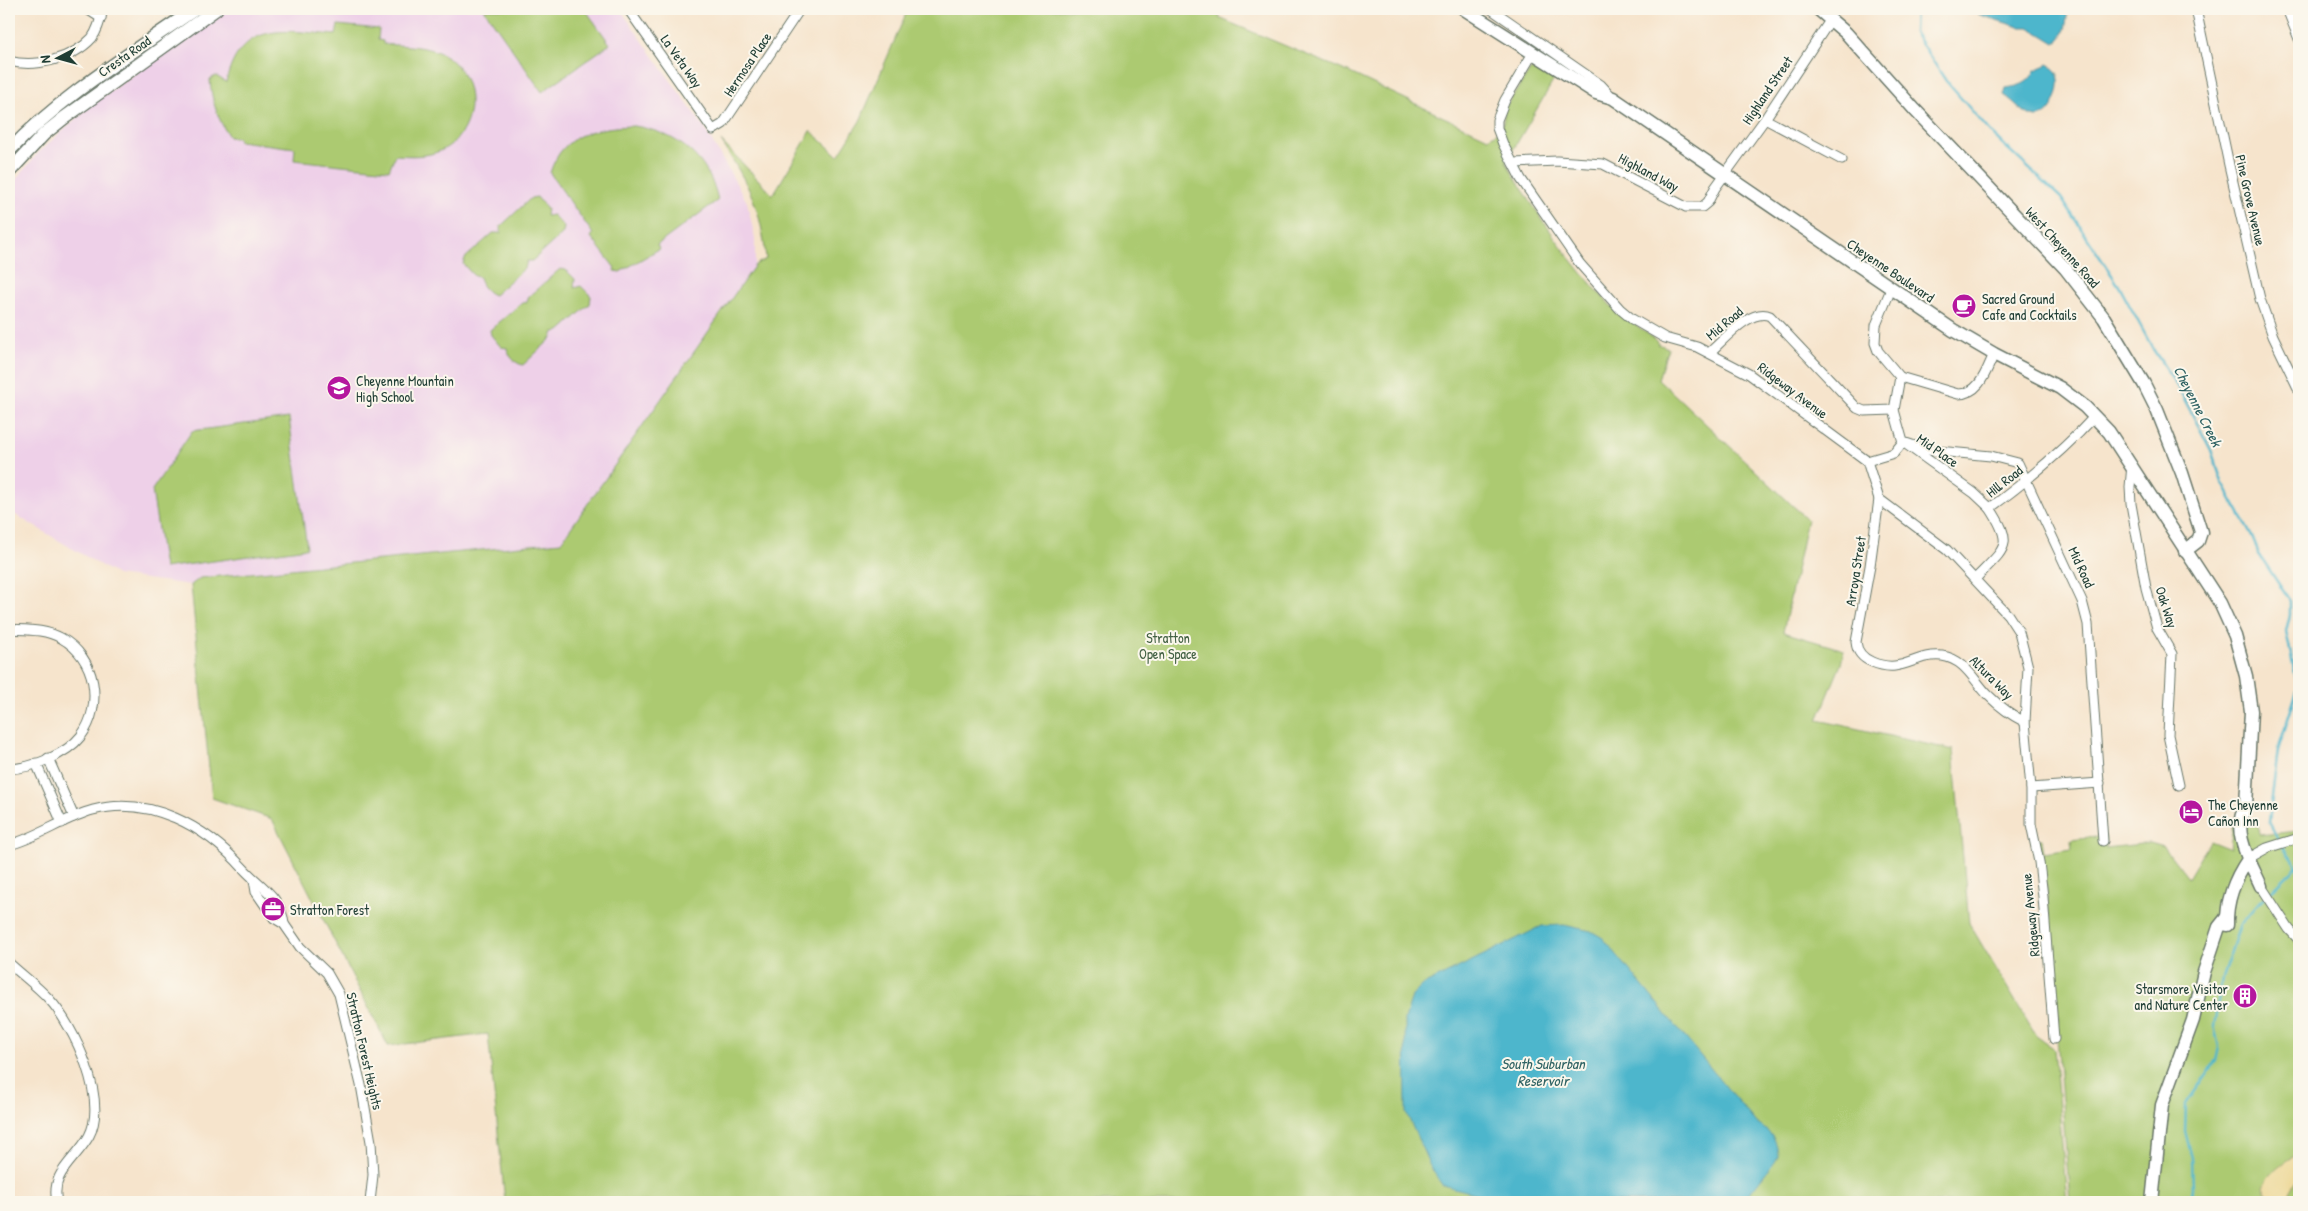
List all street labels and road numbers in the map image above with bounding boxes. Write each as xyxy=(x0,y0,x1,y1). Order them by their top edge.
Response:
street label: Hermosa Place xyxy=(719,28,776,100)
street label: Cresta Road xyxy=(94,31,155,81)
street label: La Veta Way xyxy=(656,31,707,92)
street label: Highland Street xyxy=(1737,52,1798,128)
street label: Highland Way xyxy=(1615,148,1683,197)
street label: Pine Grove Avenue xyxy=(2231,153,2271,248)
street label: West Cheyenne Road xyxy=(2021,203,2105,293)
street label: Cheyenne Boulevard xyxy=(1843,234,1939,307)
street label: Mid Road xyxy=(1701,302,1747,344)
street label: Ridgeway Avenue xyxy=(1753,357,1832,424)
street label: Mid Place xyxy=(1913,429,1963,472)
street label: Hill Road xyxy=(1982,460,2027,501)
street label: Arroya Street xyxy=(1840,535,1871,607)
street label: Mid Road xyxy=(2064,543,2100,591)
street label: Oak Way xyxy=(2150,584,2183,630)
street label: Altura Way xyxy=(1965,651,2018,704)
street label: Ridgeway Avenue xyxy=(2016,872,2045,957)
street label: Stratton Forest Heights xyxy=(341,990,388,1112)

